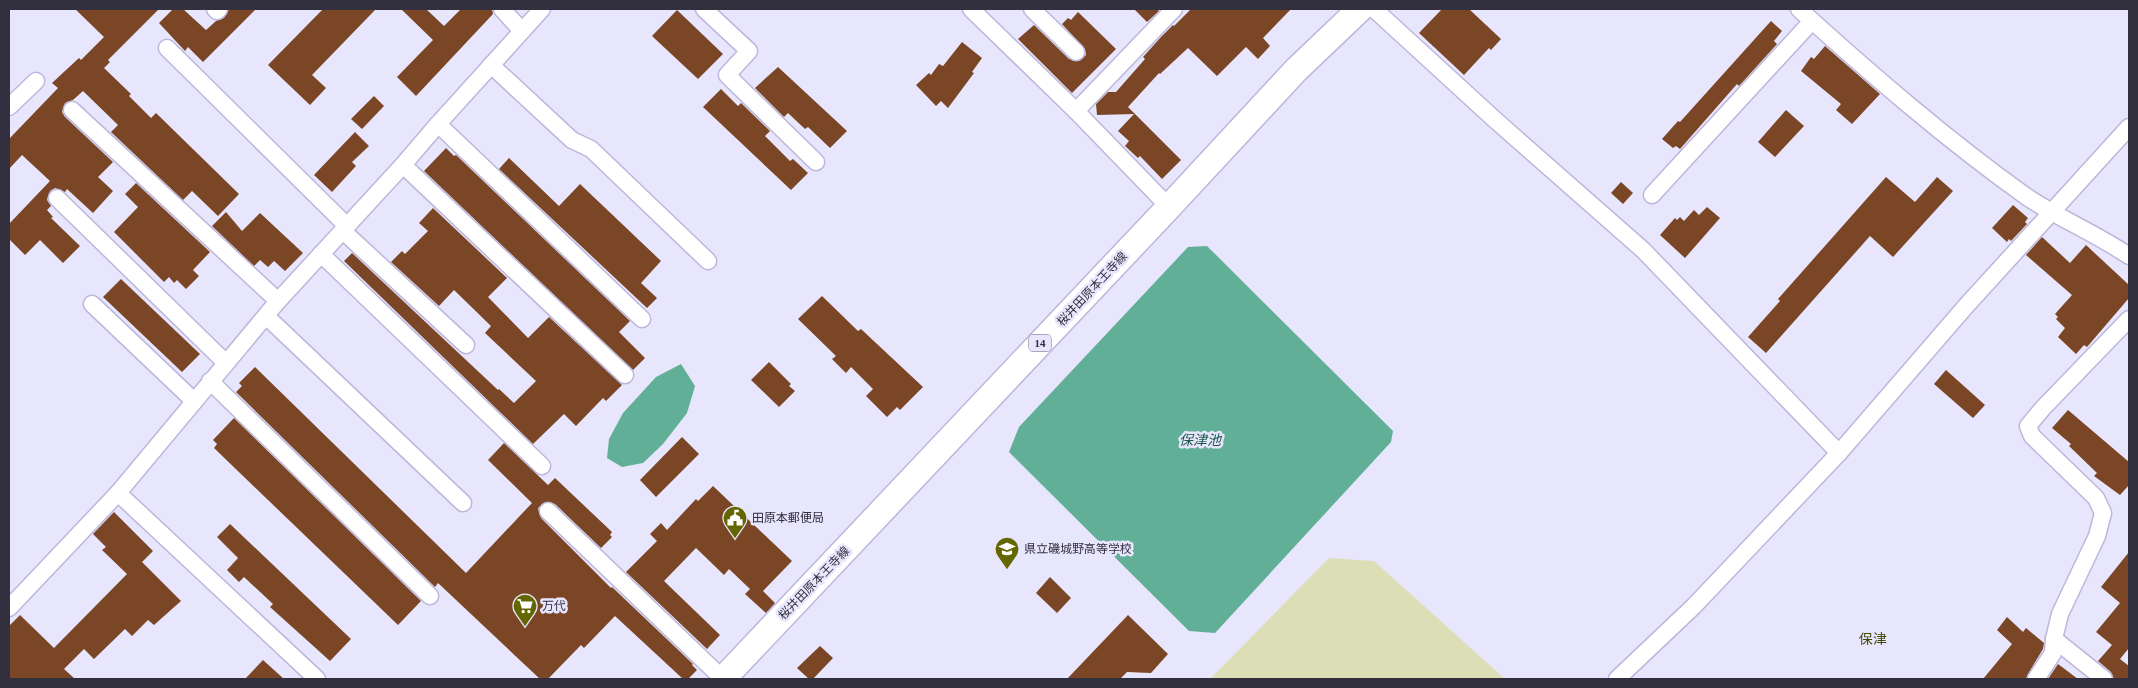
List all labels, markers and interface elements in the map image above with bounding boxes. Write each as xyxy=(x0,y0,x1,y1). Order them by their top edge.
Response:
street label: 桜井田原本王寺線 xyxy=(1054,249,1130,329)
road number: 14 xyxy=(1029,334,1051,352)
water label: 保津池 xyxy=(1179,433,1223,448)
public building icon: 田原本郵便局 xyxy=(722,505,748,539)
place label: 田原本郵便局 xyxy=(752,511,824,525)
school or university icon: 県立磯城野高等学校 xyxy=(994,536,1020,570)
place label: 県立磯城野高等学校 xyxy=(1024,542,1132,556)
street label: 桜井田原本王寺線 xyxy=(776,544,852,622)
supermarket icon: 万代 xyxy=(512,593,538,627)
place label: 万代 xyxy=(542,599,566,613)
district label: 保津 xyxy=(1859,632,1887,647)

